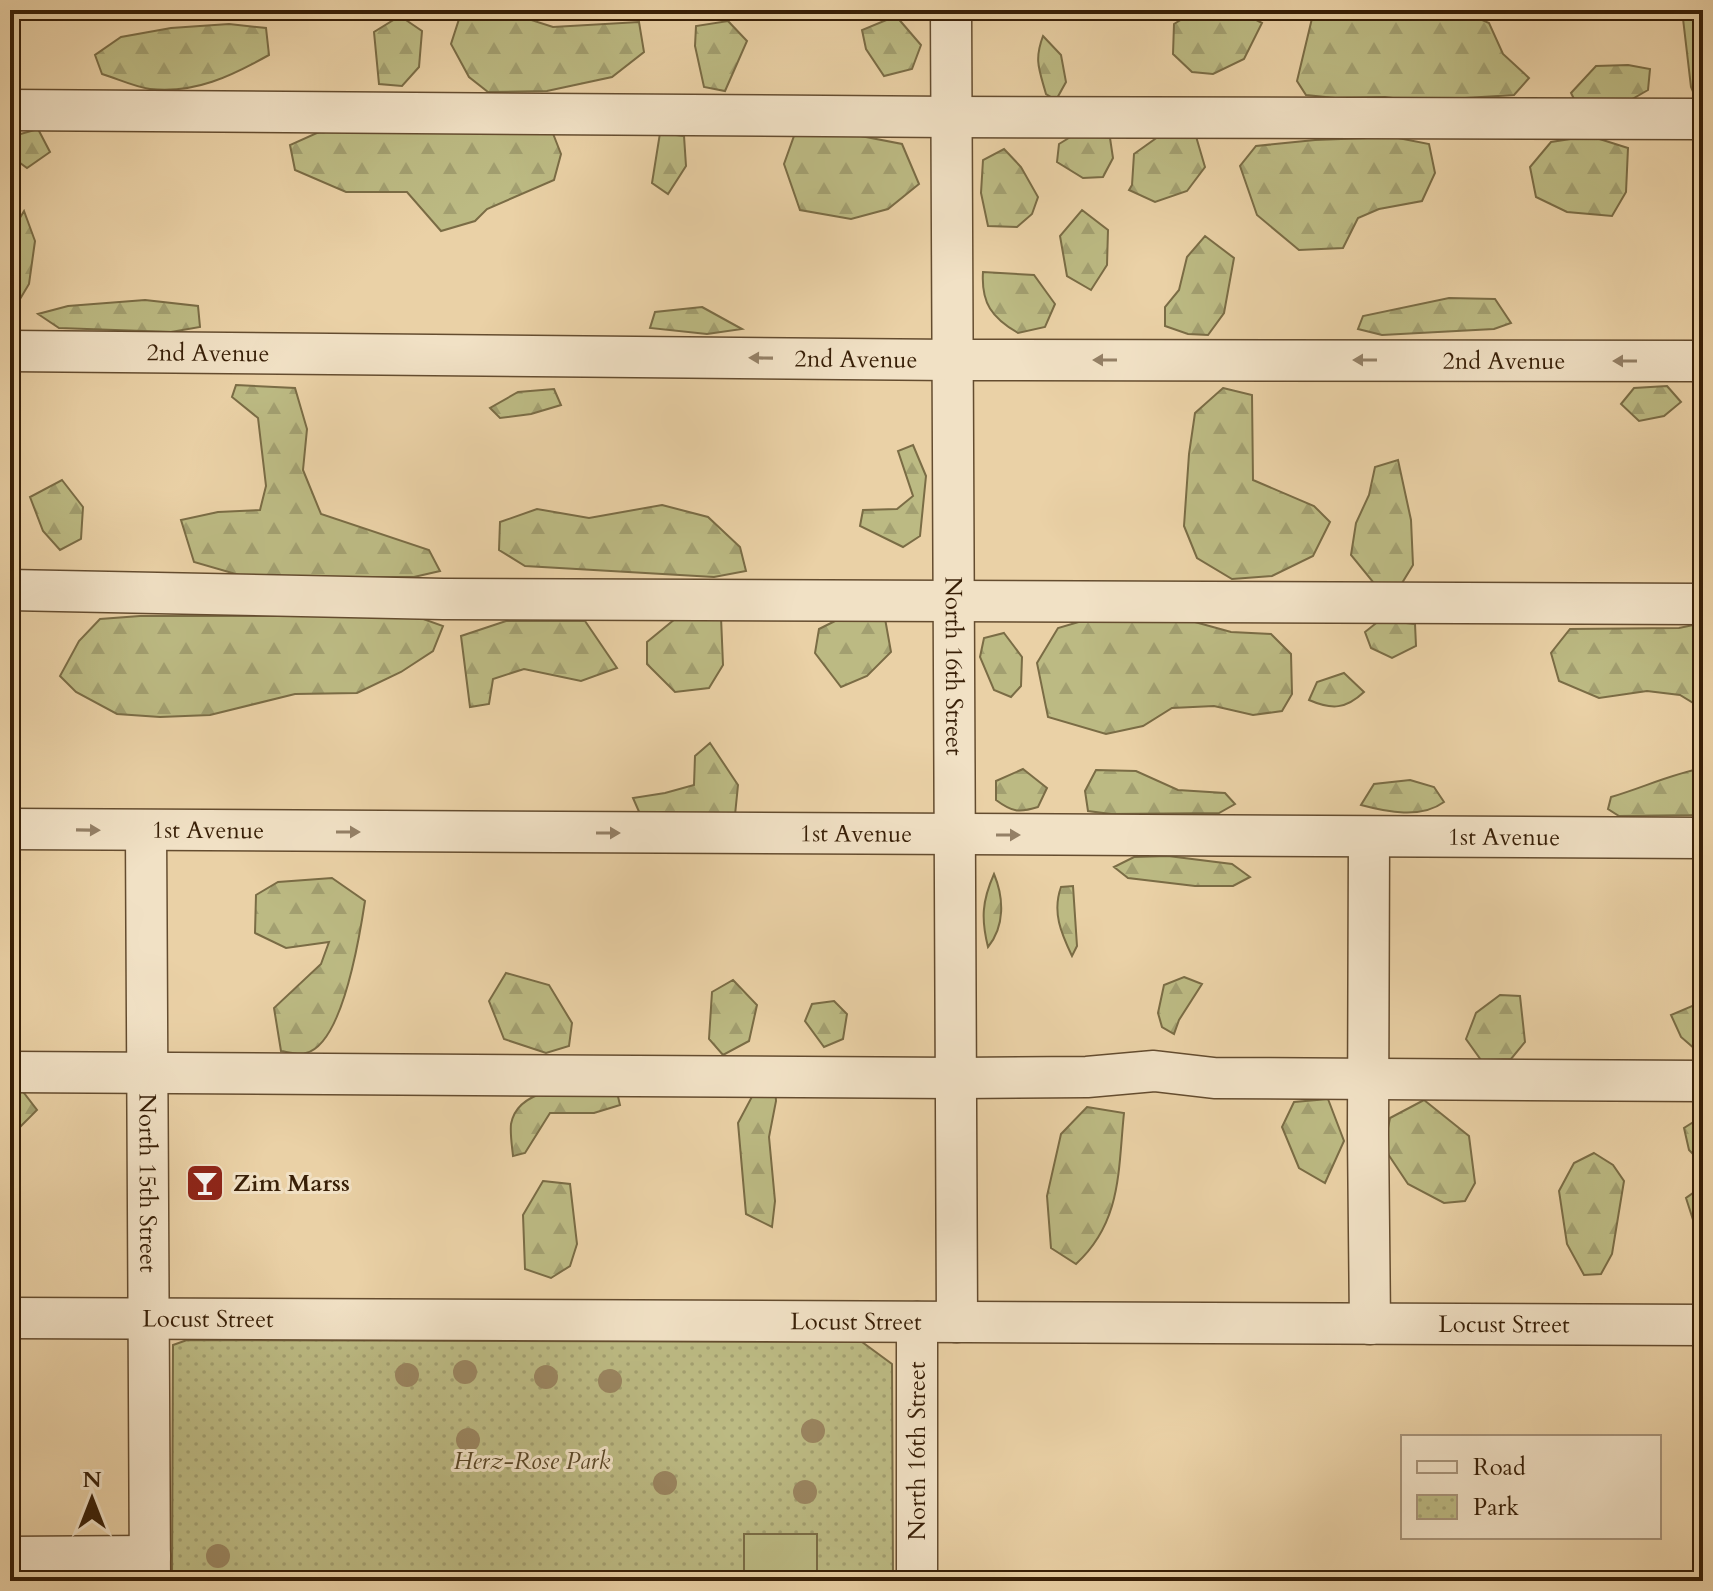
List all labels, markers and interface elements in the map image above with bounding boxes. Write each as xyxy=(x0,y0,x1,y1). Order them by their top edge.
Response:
street label: 2nd Avenue xyxy=(146,336,270,370)
street label: 2nd Avenue xyxy=(794,342,918,377)
street label: 2nd Avenue xyxy=(1442,345,1565,378)
one-way arrow xyxy=(748,352,773,364)
one-way arrow xyxy=(1092,354,1117,366)
one-way arrow xyxy=(1352,354,1377,366)
one-way arrow xyxy=(1612,355,1637,367)
street label: North 16th Street xyxy=(937,576,970,756)
street label: 1st Avenue xyxy=(152,814,264,847)
street label: 1st Avenue xyxy=(800,817,912,851)
street label: 1st Avenue xyxy=(1448,821,1560,854)
one-way arrow xyxy=(76,824,101,837)
one-way arrow xyxy=(336,826,361,838)
one-way arrow xyxy=(596,827,621,839)
one-way arrow xyxy=(996,829,1021,841)
street label: North 15th Street xyxy=(130,1093,164,1273)
bar icon: Zim Marss xyxy=(184,1162,226,1204)
place label: Zim Marss xyxy=(233,1167,350,1200)
street label: Locust Street xyxy=(142,1303,274,1336)
street label: Locust Street xyxy=(790,1305,922,1339)
street label: Locust Street xyxy=(1438,1308,1570,1341)
street label: North 16th Street xyxy=(901,1361,934,1540)
legend xyxy=(1401,1435,1661,1539)
park label: Herz-Rose Park xyxy=(454,1445,611,1478)
text: Road xyxy=(1473,1451,1526,1484)
north arrow xyxy=(52,1459,132,1539)
text: N xyxy=(82,1465,102,1495)
text: Park xyxy=(1473,1491,1519,1524)

